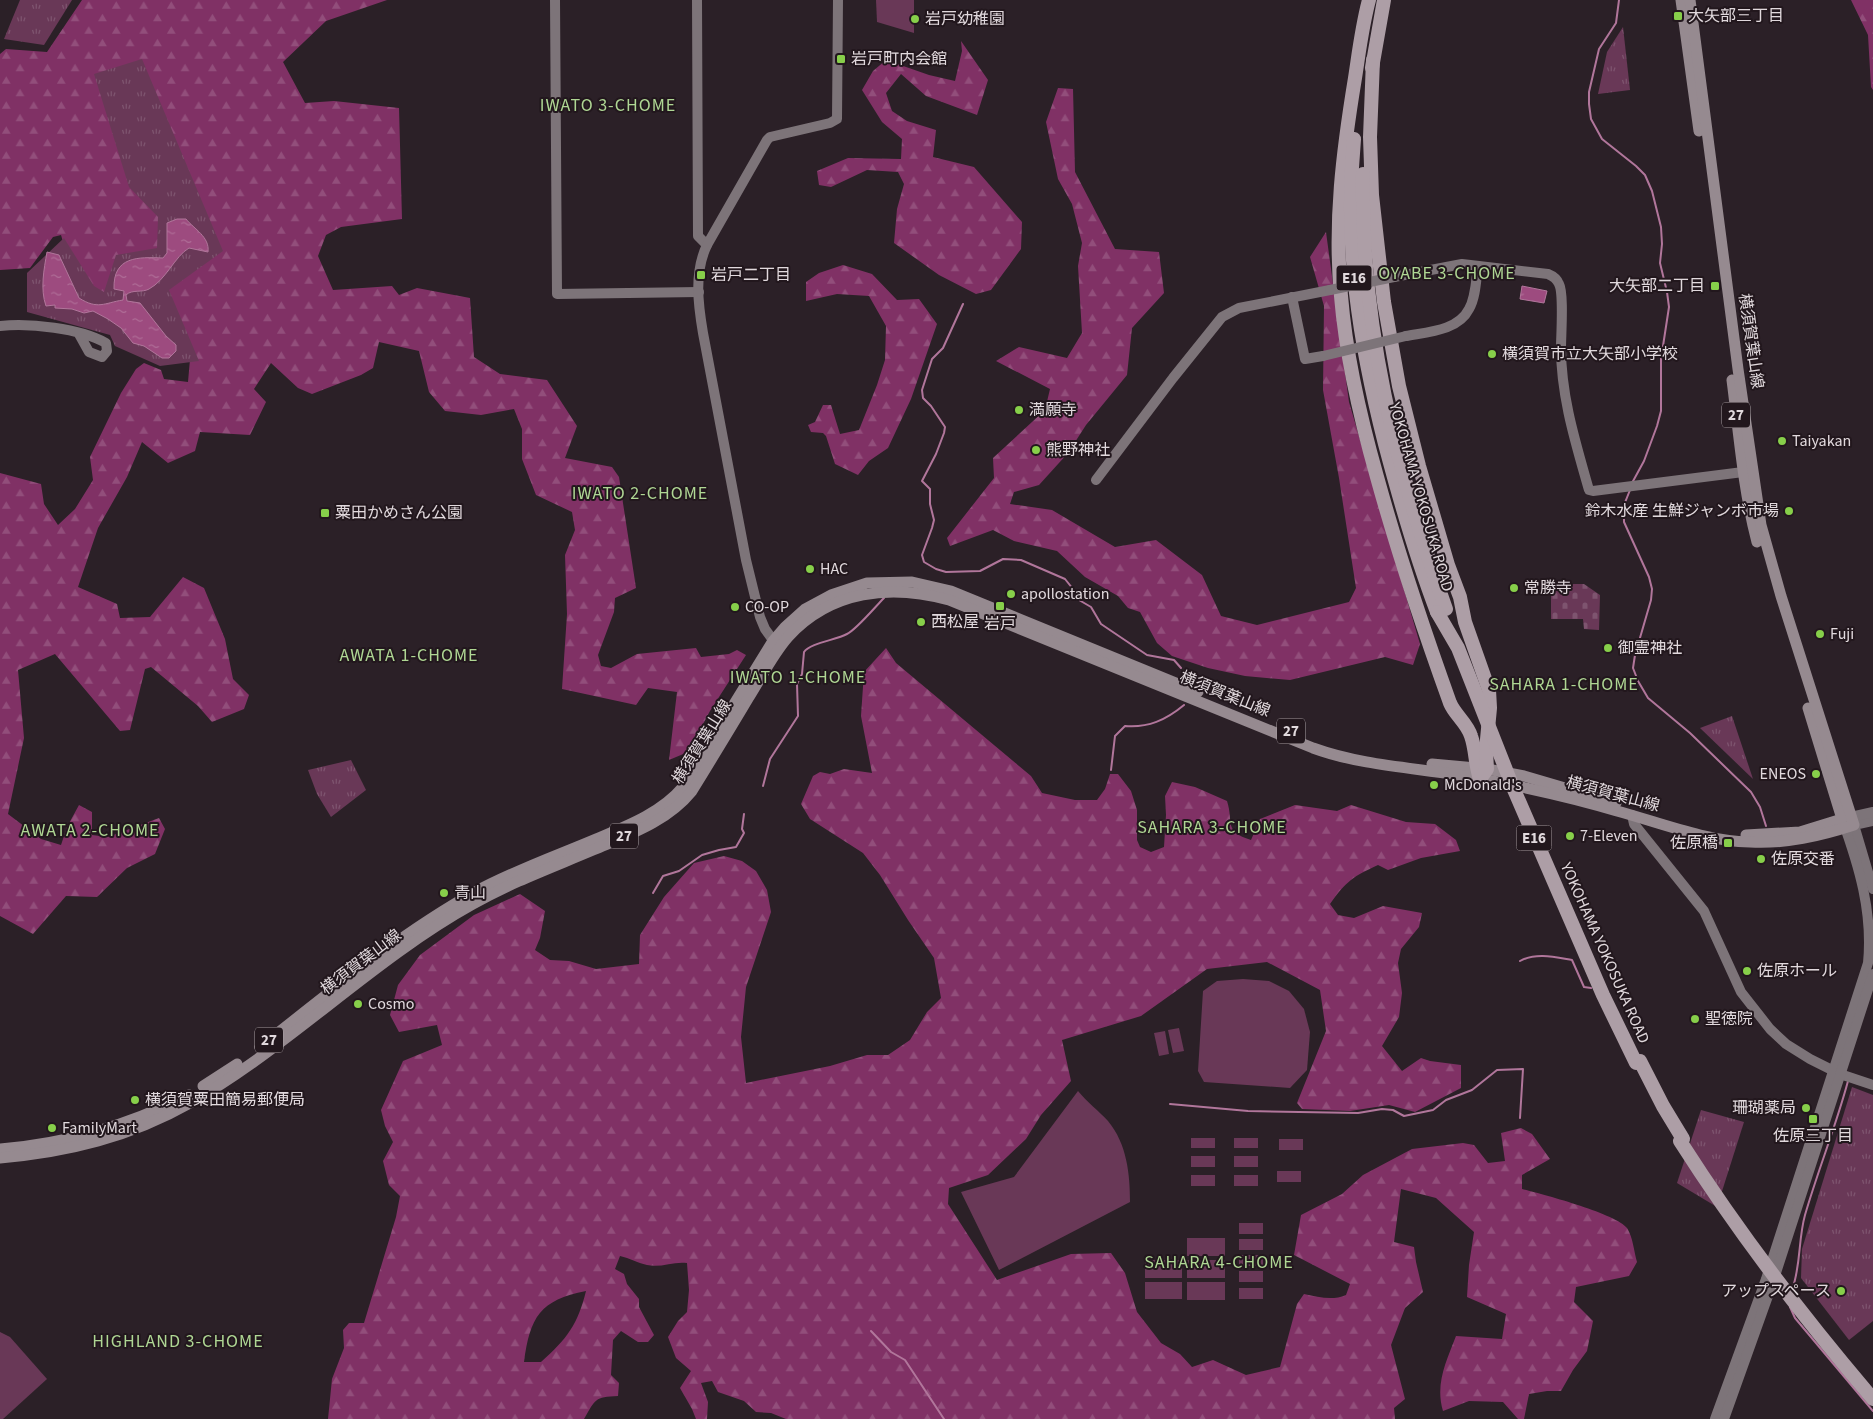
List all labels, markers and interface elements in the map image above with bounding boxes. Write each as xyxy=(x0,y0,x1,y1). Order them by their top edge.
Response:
place label: 大矢部三丁目 xyxy=(1688,5,1784,27)
place label: 岩戸幼稚園 xyxy=(925,8,1005,30)
marker: 大矢部三丁目 xyxy=(1672,10,1684,22)
marker: 岩戸幼稚園 xyxy=(909,13,921,25)
place label: 岩戸町内会館 xyxy=(851,48,947,70)
marker: 岩戸町内会館 xyxy=(835,53,847,65)
district label: IWATO 3-CHOME xyxy=(540,93,676,118)
district label: OYABE 3-CHOME xyxy=(1378,261,1516,286)
place label: 岩戸二丁目 xyxy=(711,264,791,286)
road number: E16 xyxy=(1336,266,1372,290)
marker: 岩戸二丁目 xyxy=(695,269,707,281)
place label: 大矢部二丁目 xyxy=(1609,275,1705,297)
marker: 大矢部二丁目 xyxy=(1709,280,1721,292)
street label: 横須賀葉山線 xyxy=(1733,292,1769,390)
place label: 横須賀市立大矢部小学校 xyxy=(1502,343,1678,365)
marker: 横須賀市立大矢部小学校 xyxy=(1486,348,1498,360)
place label: 満願寺 xyxy=(1029,399,1077,421)
street label: YOKOHAMA YOKOSUKA ROAD xyxy=(1383,399,1459,594)
road number: 27 xyxy=(1722,402,1750,428)
marker: 満願寺 xyxy=(1013,404,1025,416)
place label: Taiyakan xyxy=(1792,430,1851,452)
marker: Taiyakan xyxy=(1776,435,1788,447)
place label: 熊野神社 xyxy=(1046,439,1110,461)
marker: 熊野神社 xyxy=(1030,444,1042,456)
district label: IWATO 2-CHOME xyxy=(572,481,708,506)
place label: 鈴木水産 生鮮ジャンボ市場 xyxy=(1585,500,1779,522)
place label: 粟田かめさん公園 xyxy=(335,502,463,524)
marker: 鈴木水産 生鮮ジャンボ市場 xyxy=(1783,505,1795,517)
marker: 粟田かめさん公園 xyxy=(319,507,331,519)
place label: HAC xyxy=(820,558,848,580)
marker: HAC xyxy=(804,563,816,575)
place label: 常勝寺 xyxy=(1524,577,1572,599)
marker: 常勝寺 xyxy=(1508,582,1520,594)
place label: apollostation xyxy=(1021,583,1109,605)
marker: apollostation xyxy=(1005,588,1017,600)
place label: CO-OP xyxy=(745,596,789,618)
marker: 岩戸 xyxy=(994,600,1006,612)
marker: CO-OP xyxy=(729,601,741,613)
place label: 西松屋 xyxy=(931,611,979,633)
place label: 岩戸 xyxy=(984,613,1016,635)
marker: 西松屋 xyxy=(915,616,927,628)
place label: Fuji xyxy=(1830,623,1854,645)
marker: Fuji xyxy=(1814,628,1826,640)
place label: 御霊神社 xyxy=(1618,637,1682,659)
marker: 御霊神社 xyxy=(1602,642,1614,654)
district label: AWATA 1-CHOME xyxy=(339,643,479,668)
district label: IWATO 1-CHOME xyxy=(730,665,866,690)
street label: 横須賀葉山線 xyxy=(1176,666,1274,722)
district label: SAHARA 1-CHOME xyxy=(1489,672,1639,697)
street label: 横須賀葉山線 xyxy=(667,695,737,789)
road number: 27 xyxy=(1277,718,1305,744)
place label: ENEOS xyxy=(1760,763,1806,785)
marker: ENEOS xyxy=(1810,768,1822,780)
street label: 横須賀葉山線 xyxy=(1564,771,1662,817)
place label: McDonald's xyxy=(1444,774,1522,796)
marker: McDonald's xyxy=(1428,779,1440,791)
district label: SAHARA 3-CHOME xyxy=(1137,815,1287,840)
district label: AWATA 2-CHOME xyxy=(20,818,160,843)
road number: 27 xyxy=(610,824,638,848)
place label: 7-Eleven xyxy=(1580,825,1638,847)
road number: E16 xyxy=(1516,826,1552,850)
marker: 7-Eleven xyxy=(1564,830,1576,842)
place label: 佐原橋 xyxy=(1670,832,1718,854)
marker: 佐原橋 xyxy=(1722,837,1734,849)
place label: 佐原交番 xyxy=(1771,848,1835,870)
marker: 佐原交番 xyxy=(1755,853,1767,865)
street label: YOKOHAMA YOKOSUKA ROAD xyxy=(1555,858,1655,1047)
place label: 青山 xyxy=(454,882,486,904)
marker: 青山 xyxy=(438,887,450,899)
street label: 横須賀葉山線 xyxy=(316,924,406,1000)
place label: 佐原ホール xyxy=(1757,960,1837,982)
marker: 佐原ホール xyxy=(1741,965,1753,977)
place label: Cosmo xyxy=(368,993,414,1015)
marker: Cosmo xyxy=(352,998,364,1010)
place label: 聖徳院 xyxy=(1705,1008,1753,1030)
marker: 聖徳院 xyxy=(1689,1013,1701,1025)
road number: 27 xyxy=(255,1028,283,1052)
place label: 横須賀粟田簡易郵便局 xyxy=(145,1089,305,1111)
marker: 横須賀粟田簡易郵便局 xyxy=(129,1094,141,1106)
place label: 珊瑚薬局 xyxy=(1732,1097,1796,1119)
marker: 珊瑚薬局 xyxy=(1800,1102,1812,1114)
marker: 佐原三丁目 xyxy=(1807,1113,1819,1125)
place label: FamilyMart xyxy=(62,1117,137,1139)
marker: FamilyMart xyxy=(46,1122,58,1134)
place label: 佐原三丁目 xyxy=(1773,1125,1853,1147)
district label: SAHARA 4-CHOME xyxy=(1144,1250,1294,1275)
place label: アップスペース xyxy=(1721,1280,1831,1302)
marker: アップスペース xyxy=(1835,1285,1847,1297)
district label: HIGHLAND 3-CHOME xyxy=(92,1329,264,1354)

